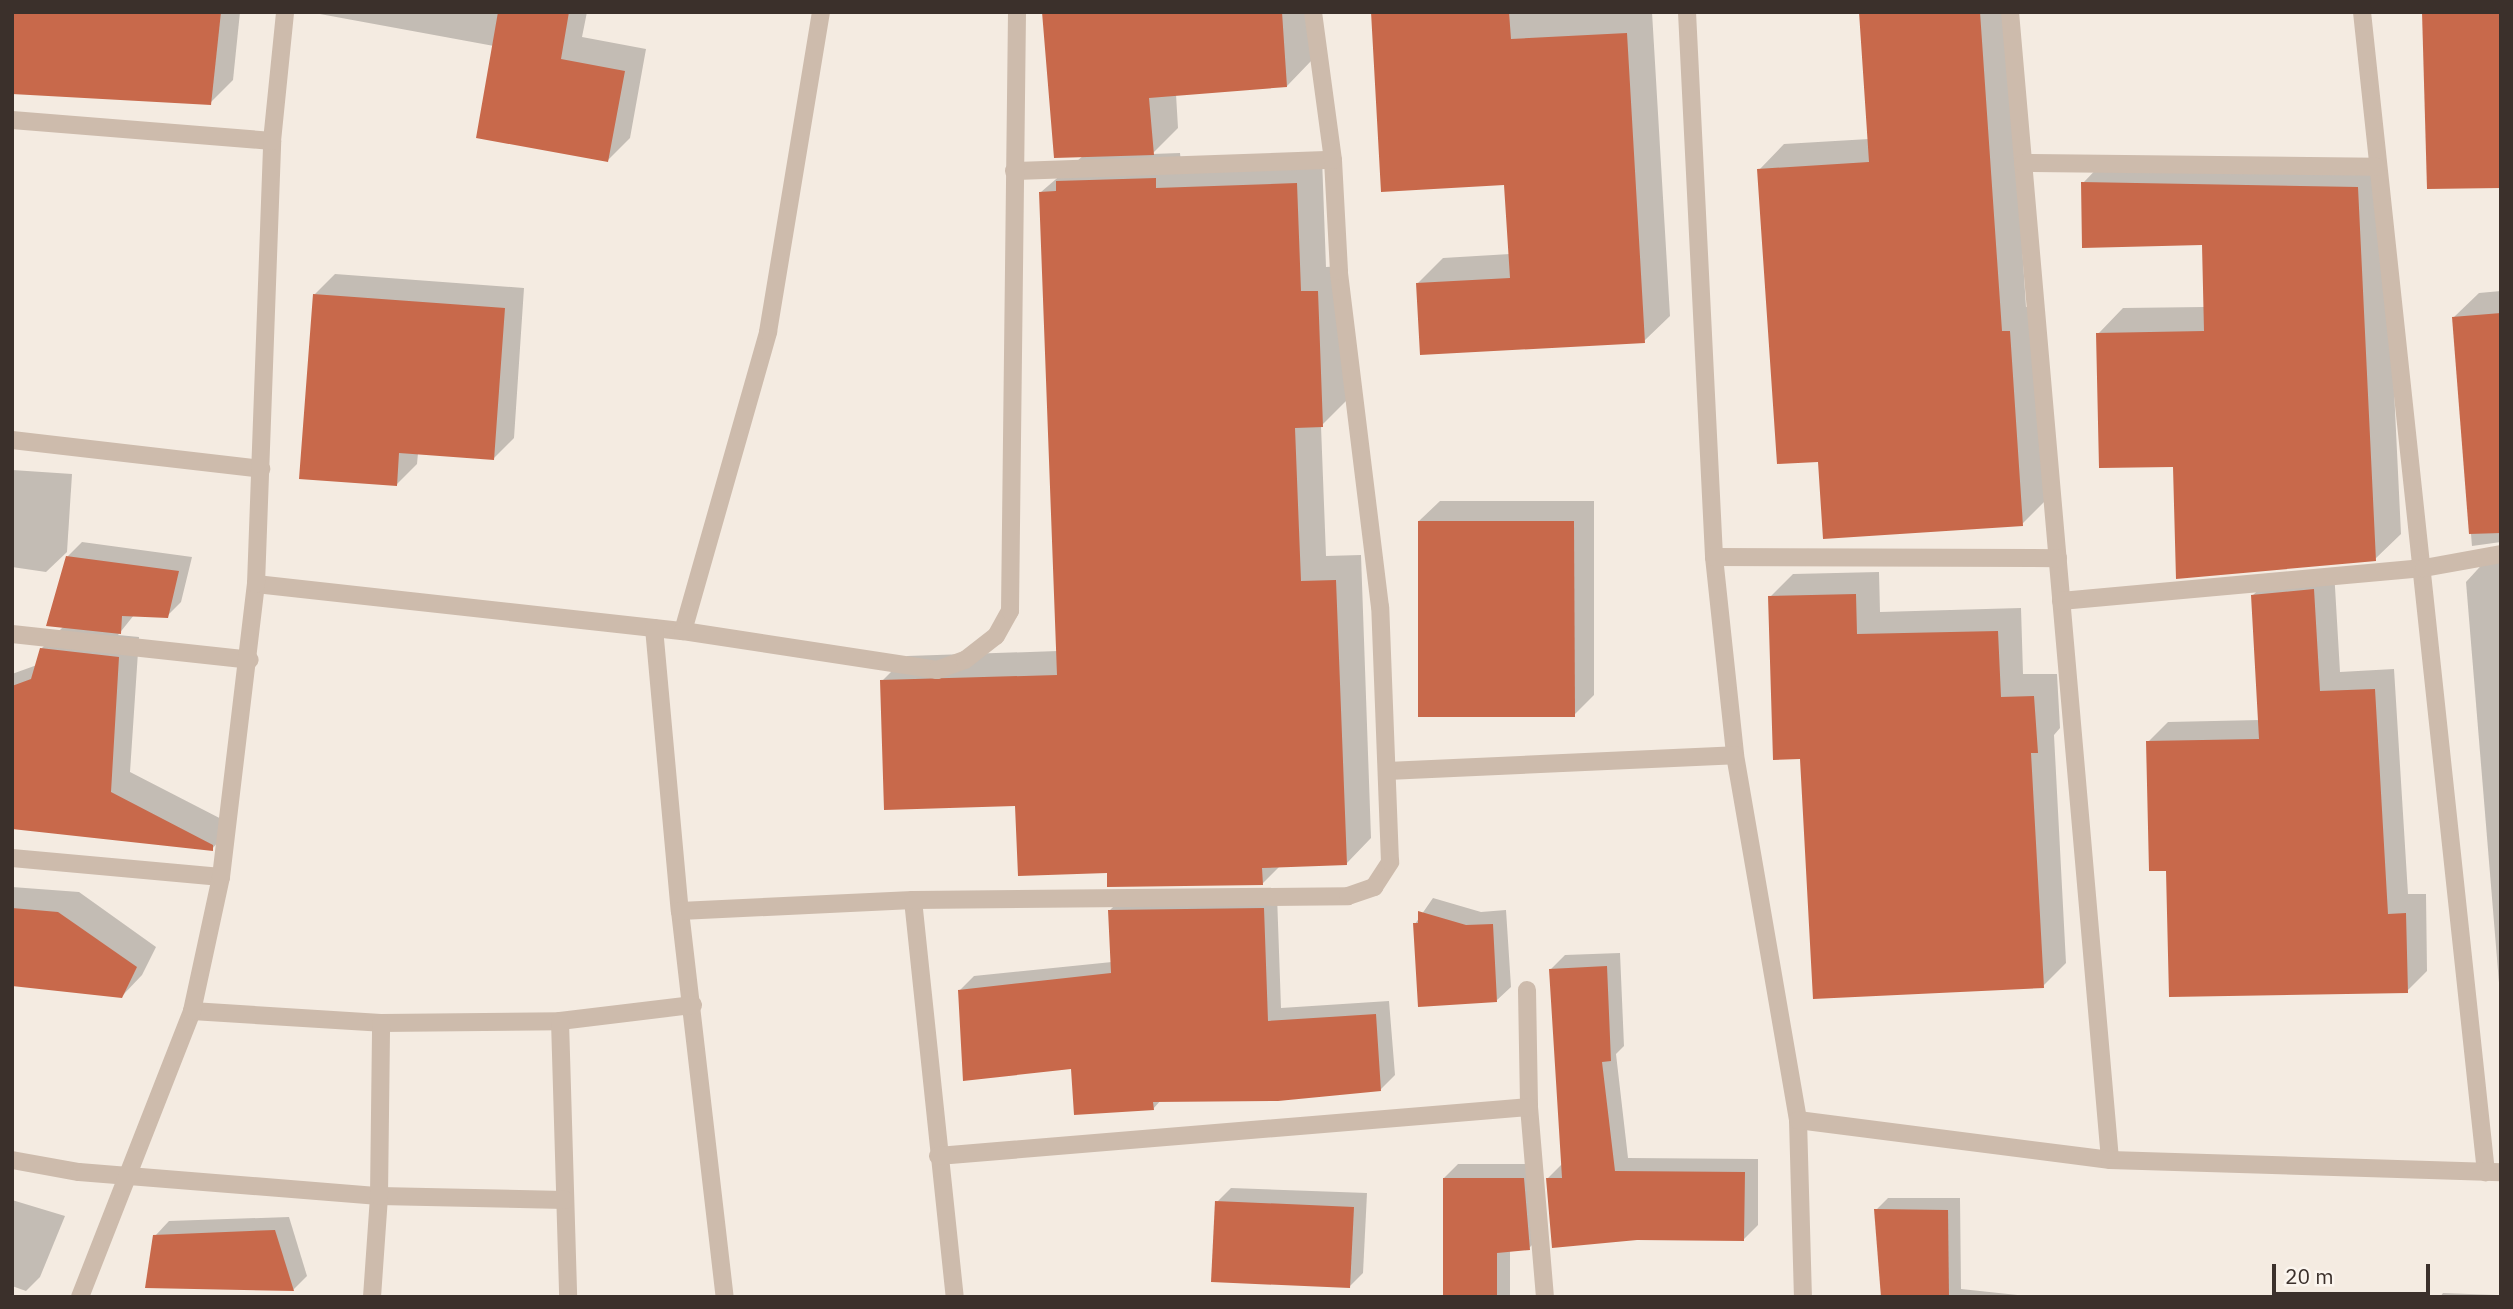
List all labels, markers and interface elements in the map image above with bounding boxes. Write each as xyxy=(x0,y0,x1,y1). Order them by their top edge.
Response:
scale bar xyxy=(2275,1250,2432,1294)
text: 20 m xyxy=(2285,1262,2334,1290)

